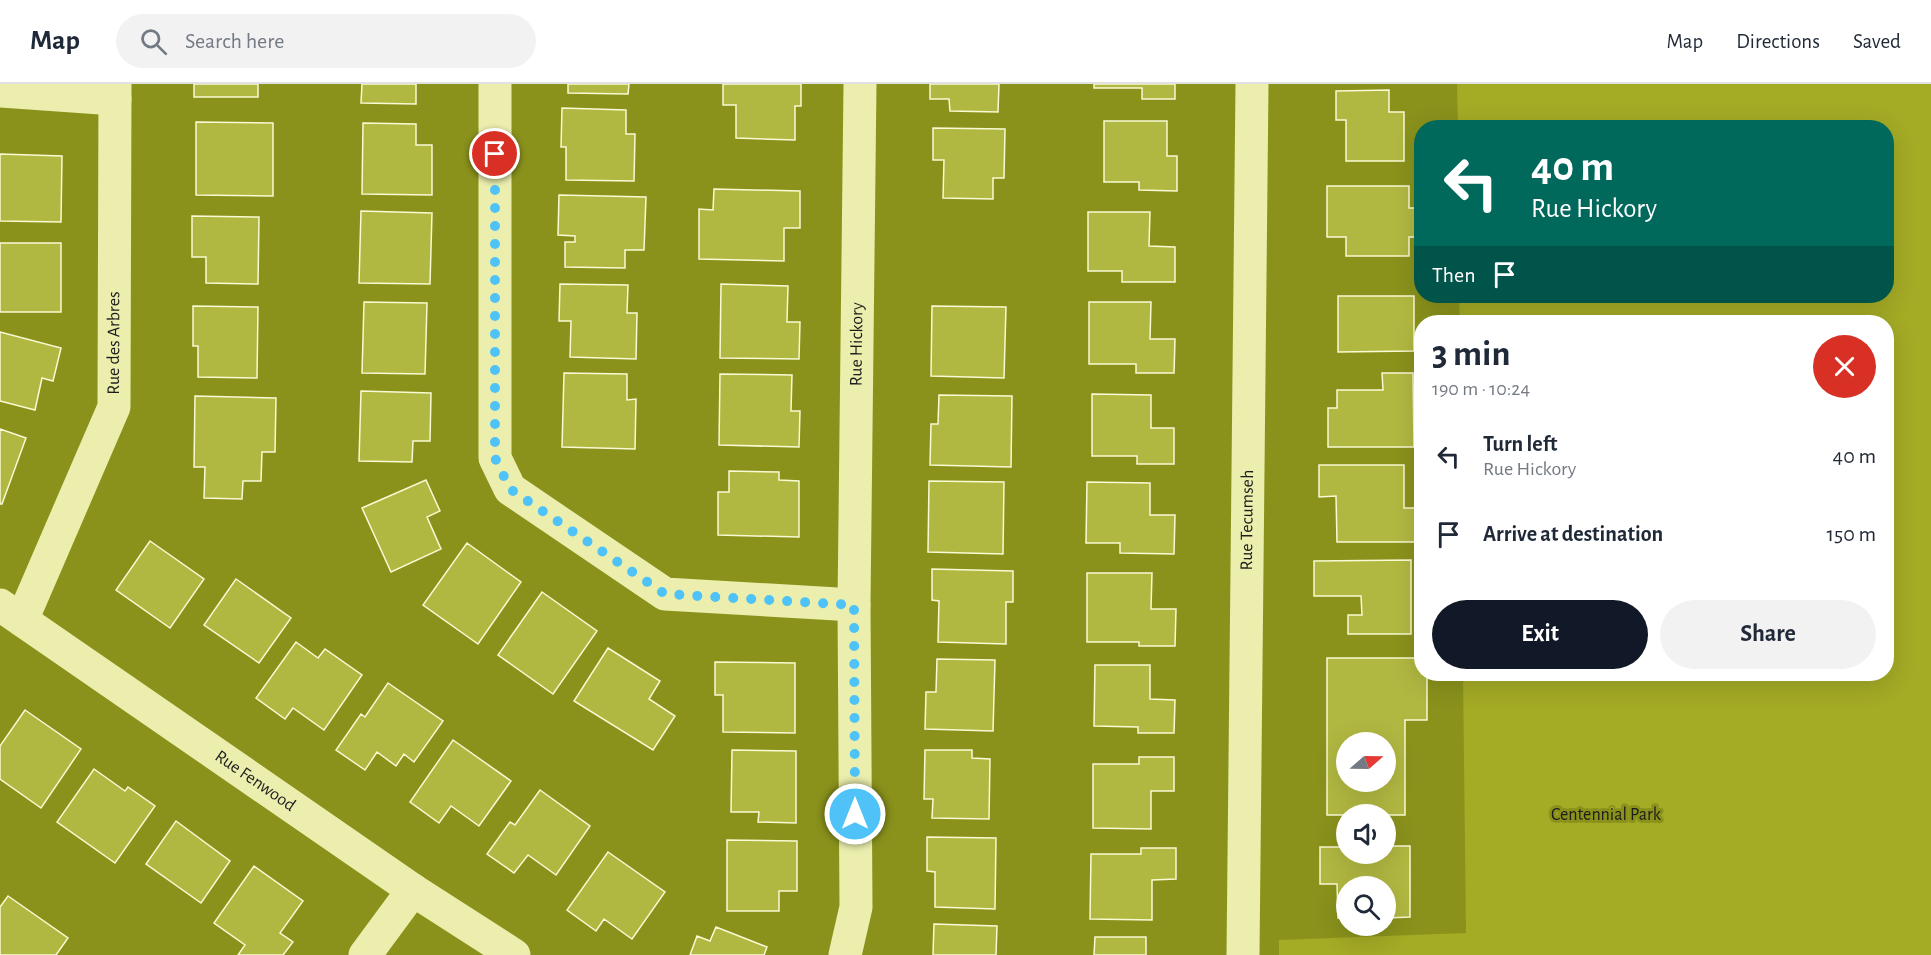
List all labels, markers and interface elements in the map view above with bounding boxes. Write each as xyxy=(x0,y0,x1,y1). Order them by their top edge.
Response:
search box xyxy=(116,14,536,68)
icon: search xyxy=(137,25,170,58)
text: Map xyxy=(30,27,80,55)
text: Search here xyxy=(185,30,284,52)
text: Map xyxy=(1667,31,1703,52)
text: Directions xyxy=(1736,31,1820,52)
text: Saved xyxy=(1853,31,1901,52)
pin xyxy=(469,128,520,179)
icon: arrive xyxy=(478,137,511,170)
icon: left xyxy=(1432,144,1510,222)
text: 40 m xyxy=(1531,146,1614,188)
text: Rue Hickory xyxy=(1531,195,1657,222)
icon: arrive xyxy=(1488,258,1521,291)
text: Then xyxy=(1432,264,1476,286)
street label: Rue des Arbres xyxy=(105,291,123,395)
street label: Rue Hickory xyxy=(848,302,866,386)
button: close xyxy=(1813,335,1876,398)
text: 3 min xyxy=(1432,336,1510,372)
text: 190 m · 10:24 xyxy=(1432,379,1530,399)
text: Turn left xyxy=(1483,433,1557,455)
icon: left xyxy=(1432,440,1465,473)
text: 40 m xyxy=(1833,445,1876,467)
text: Rue Hickory xyxy=(1483,459,1576,479)
street label: Rue Tecumseh xyxy=(1238,470,1257,570)
icon: arrive xyxy=(1432,518,1465,551)
text: Arrive at destination xyxy=(1483,523,1663,545)
text: 150 m xyxy=(1826,523,1876,545)
button: Exit xyxy=(1432,600,1648,669)
button: Share xyxy=(1660,600,1876,669)
north arrow xyxy=(1336,732,1396,792)
map controls xyxy=(1336,732,1396,936)
street label: Rue Fenwood xyxy=(212,747,299,815)
position arrow xyxy=(823,782,887,846)
button: sound xyxy=(1336,804,1396,864)
park label: Centennial Park xyxy=(1551,806,1662,824)
button: search xyxy=(1336,876,1396,936)

